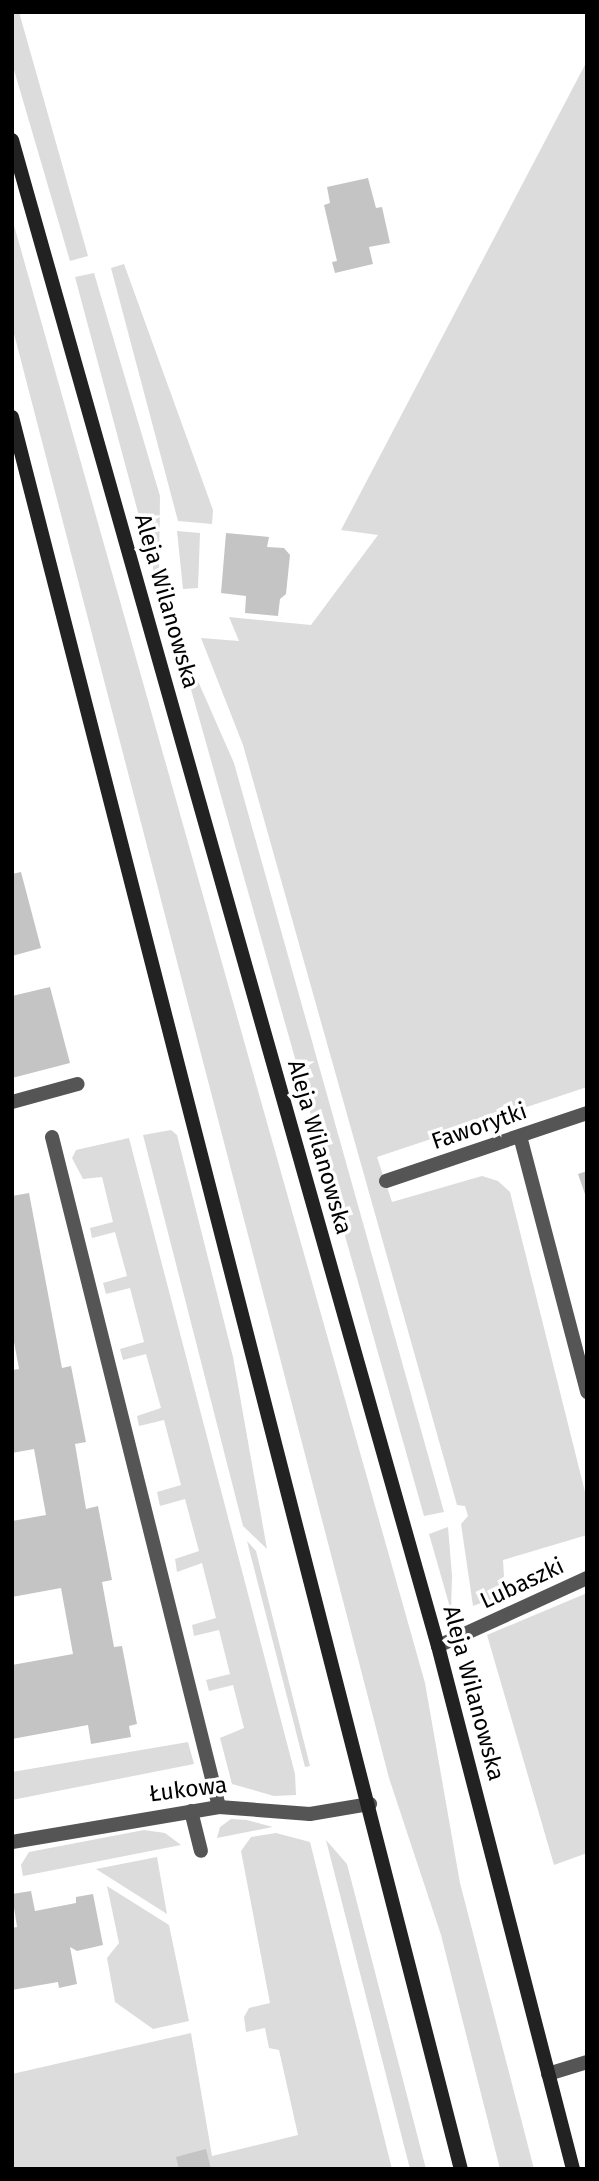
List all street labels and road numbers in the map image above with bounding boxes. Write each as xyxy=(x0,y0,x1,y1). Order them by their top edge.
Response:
street label: Aleja Wilanowska xyxy=(129,511,205,691)
street label: Aleja Wilanowska xyxy=(282,1057,358,1237)
street label: Faworytki xyxy=(428,1097,530,1155)
street label: Lubaszki xyxy=(476,1552,568,1614)
street label: Aleja Wilanowska xyxy=(437,1602,511,1784)
street label: Łukowa xyxy=(147,1771,229,1807)

